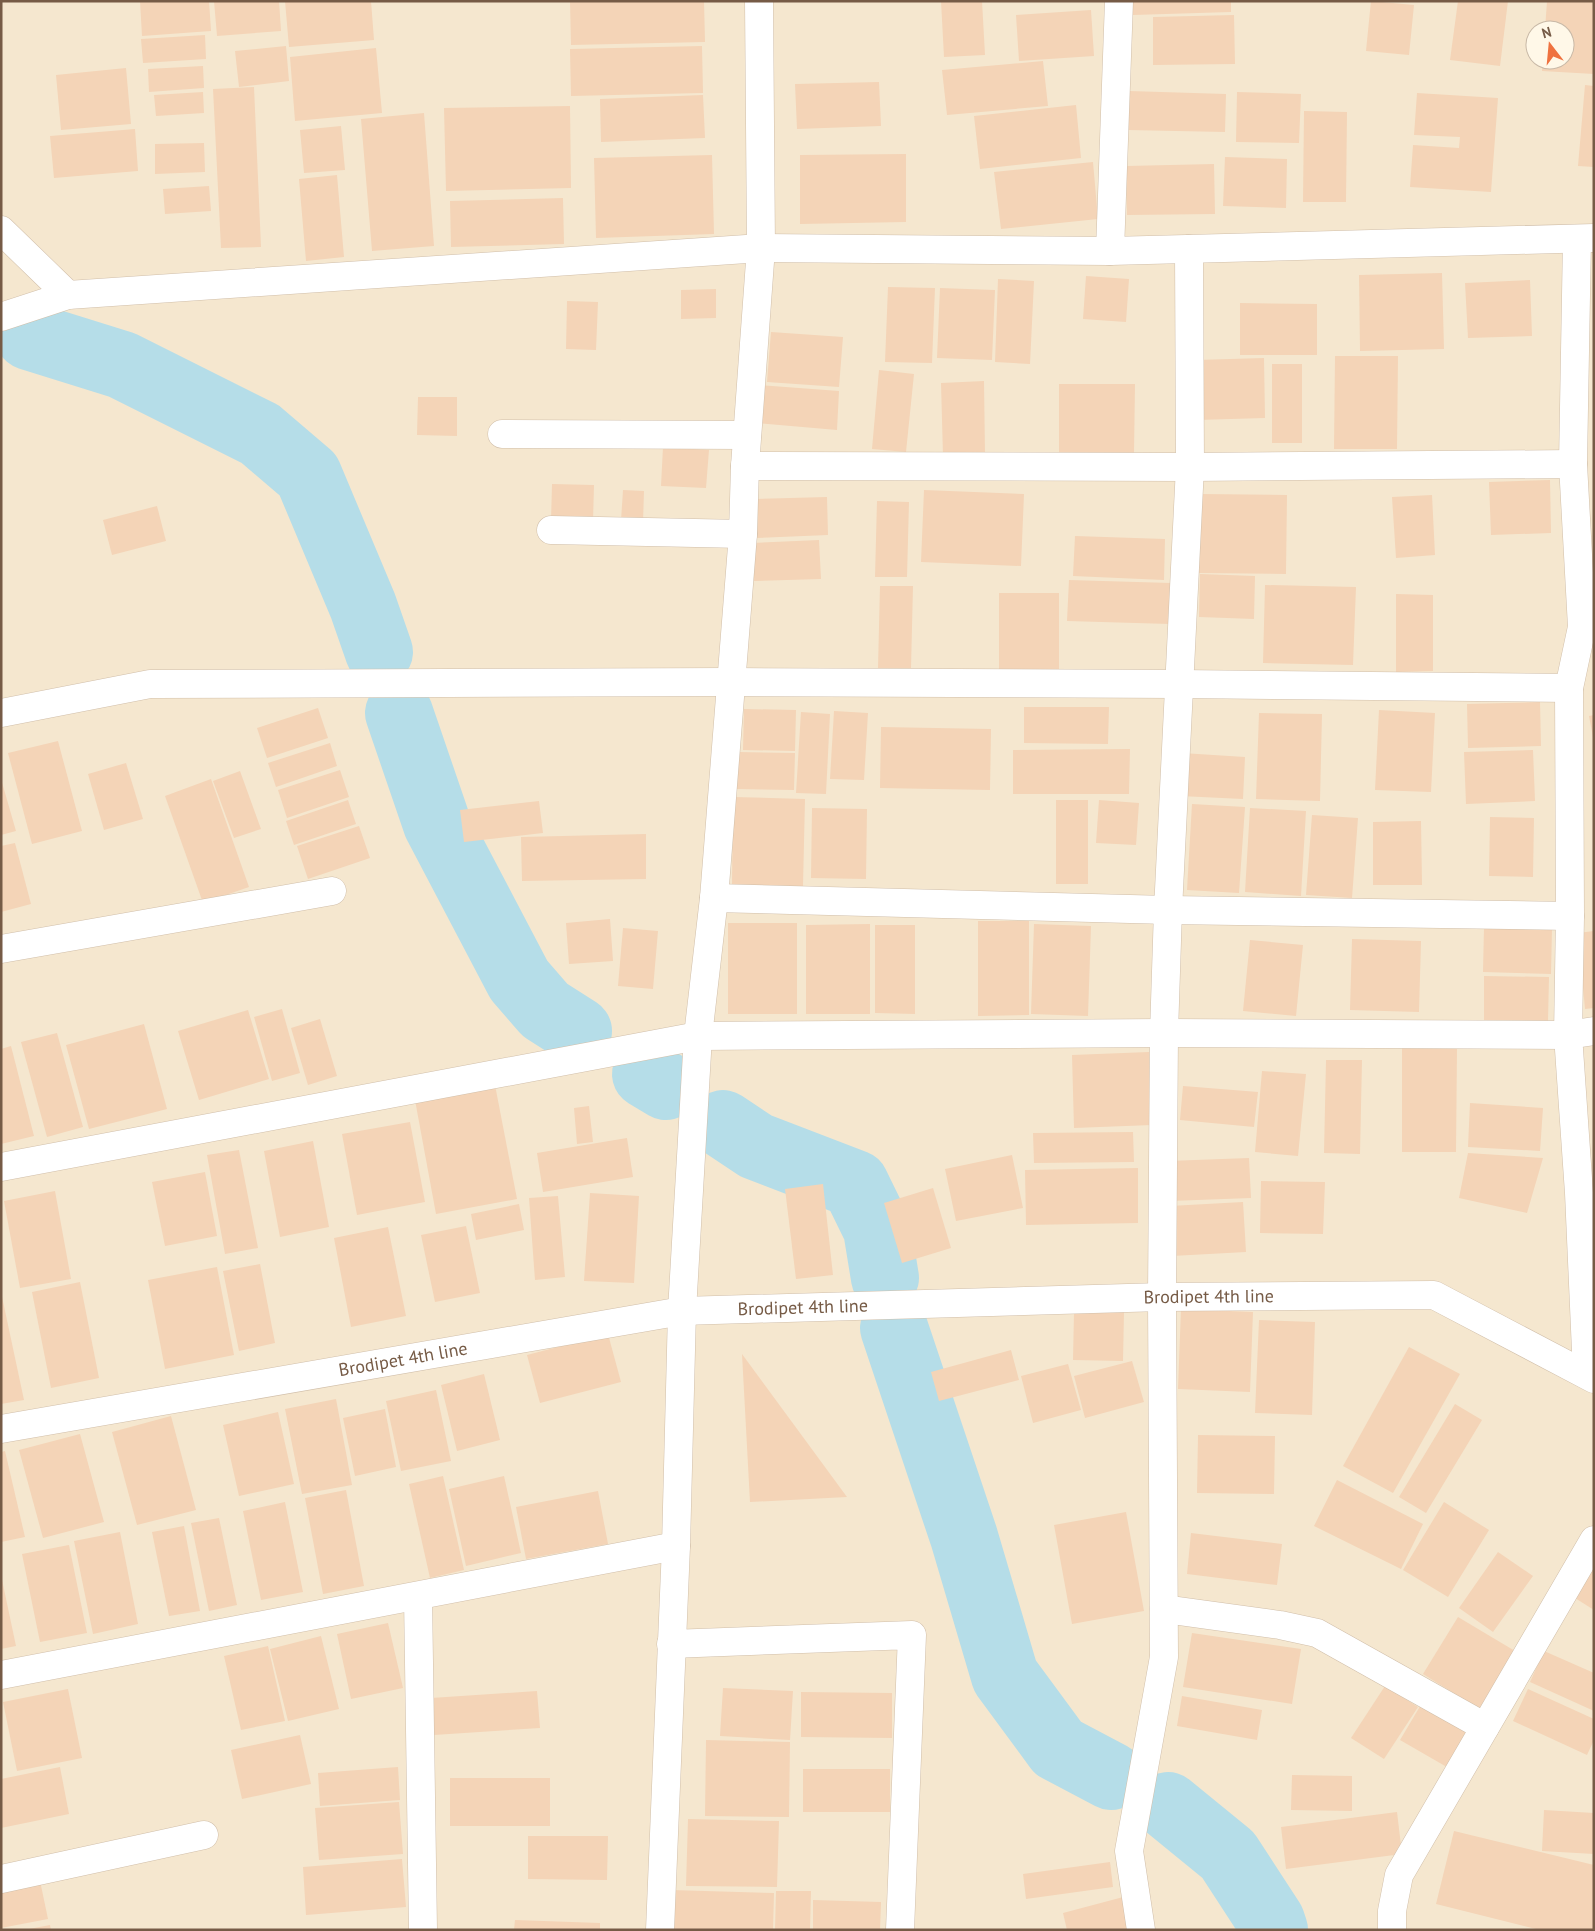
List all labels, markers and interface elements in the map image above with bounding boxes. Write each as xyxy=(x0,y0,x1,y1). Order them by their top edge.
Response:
north arrow xyxy=(1525,20,1575,70)
text: N xyxy=(1540,23,1553,42)
street label: Brodipet 4th line xyxy=(1143,1284,1274,1309)
street label: Brodipet 4th line xyxy=(737,1294,868,1320)
street label: Brodipet 4th line xyxy=(337,1336,469,1381)

